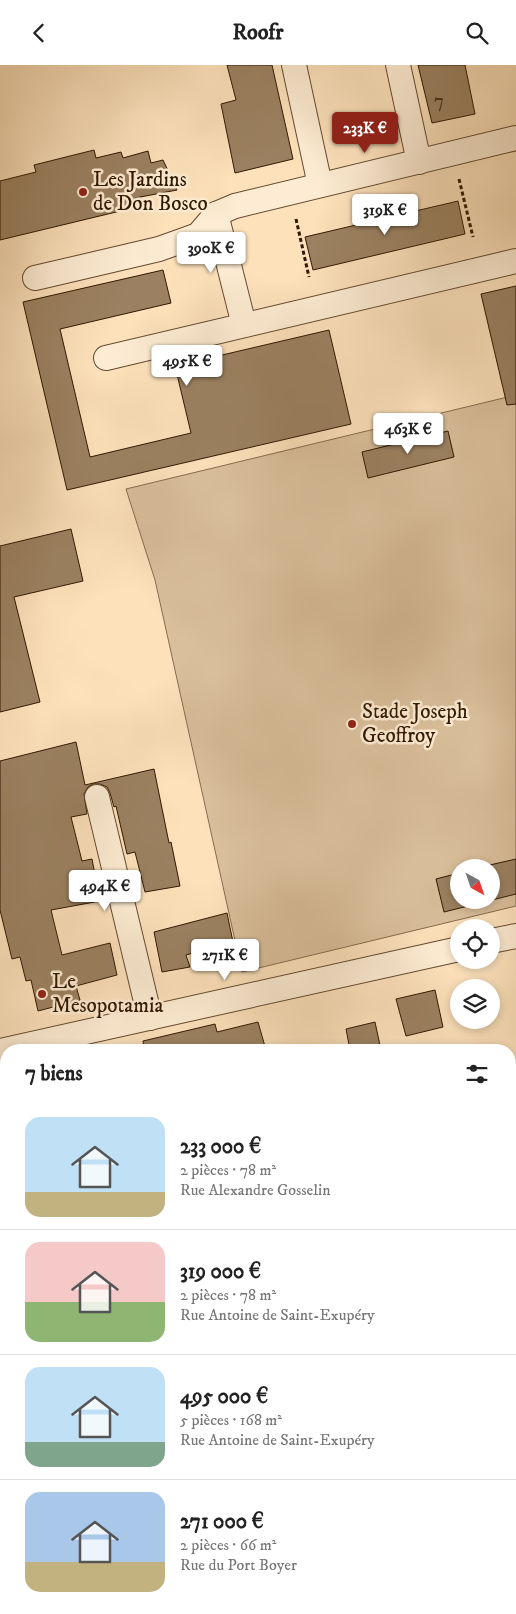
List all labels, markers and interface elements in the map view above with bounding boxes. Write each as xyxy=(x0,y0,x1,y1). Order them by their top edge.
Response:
icon: back xyxy=(25,19,53,47)
text: Roofr xyxy=(232,19,284,46)
icon: search xyxy=(463,19,491,47)
house number: 7 xyxy=(434,90,444,113)
pin: 233K € xyxy=(324,111,406,154)
text: 233K € xyxy=(343,118,387,138)
place label: Les Jardins de Don Bosco xyxy=(93,167,208,217)
marker: Les Jardins de Don Bosco xyxy=(77,186,89,198)
pin: 319K € xyxy=(344,193,426,236)
text: 319K € xyxy=(363,200,407,220)
pin: 390K € xyxy=(170,231,252,274)
text: 390K € xyxy=(188,238,234,258)
pin: 495K € xyxy=(146,345,228,387)
text: 495K € xyxy=(162,351,212,371)
pin: 463K € xyxy=(367,413,449,455)
text: 463K € xyxy=(384,419,432,439)
place label: Stade Joseph Geoffroy xyxy=(362,699,468,749)
marker: Stade Joseph Geoffroy xyxy=(346,718,358,730)
north arrow xyxy=(450,859,500,909)
map controls xyxy=(450,859,500,1029)
pin: 494K € xyxy=(64,869,146,912)
text: 494K € xyxy=(80,876,130,896)
button: locate xyxy=(450,919,500,969)
pin: 271K € xyxy=(184,939,266,981)
text: 271K € xyxy=(202,945,248,965)
place label: Le Mesopotamia xyxy=(52,969,163,1019)
button: layers xyxy=(450,979,500,1029)
marker: Le Mesopotamia xyxy=(36,988,48,1000)
icon: filters xyxy=(463,1060,491,1088)
text: 7 biens xyxy=(25,1061,83,1087)
text: 233 000 € xyxy=(180,1134,261,1160)
icon: home xyxy=(65,1137,125,1197)
text: 2 pièces · 78 m² xyxy=(180,1160,276,1180)
text: Rue Alexandre Gosselin xyxy=(180,1180,331,1200)
text: 319 000 € xyxy=(180,1259,261,1285)
icon: home xyxy=(65,1262,125,1322)
text: 2 pièces · 78 m² xyxy=(180,1285,276,1305)
text: Rue Antoine de Saint-Exupéry xyxy=(180,1305,375,1325)
text: 495 000 € xyxy=(180,1384,268,1410)
icon: home xyxy=(65,1387,125,1447)
text: 5 pièces · 168 m² xyxy=(180,1410,282,1430)
text: Rue Antoine de Saint-Exupéry xyxy=(180,1430,375,1450)
text: 271 000 € xyxy=(180,1509,264,1535)
icon: home xyxy=(65,1512,125,1572)
text: 2 pièces · 66 m² xyxy=(180,1535,276,1555)
text: Rue du Port Boyer xyxy=(180,1555,297,1575)

